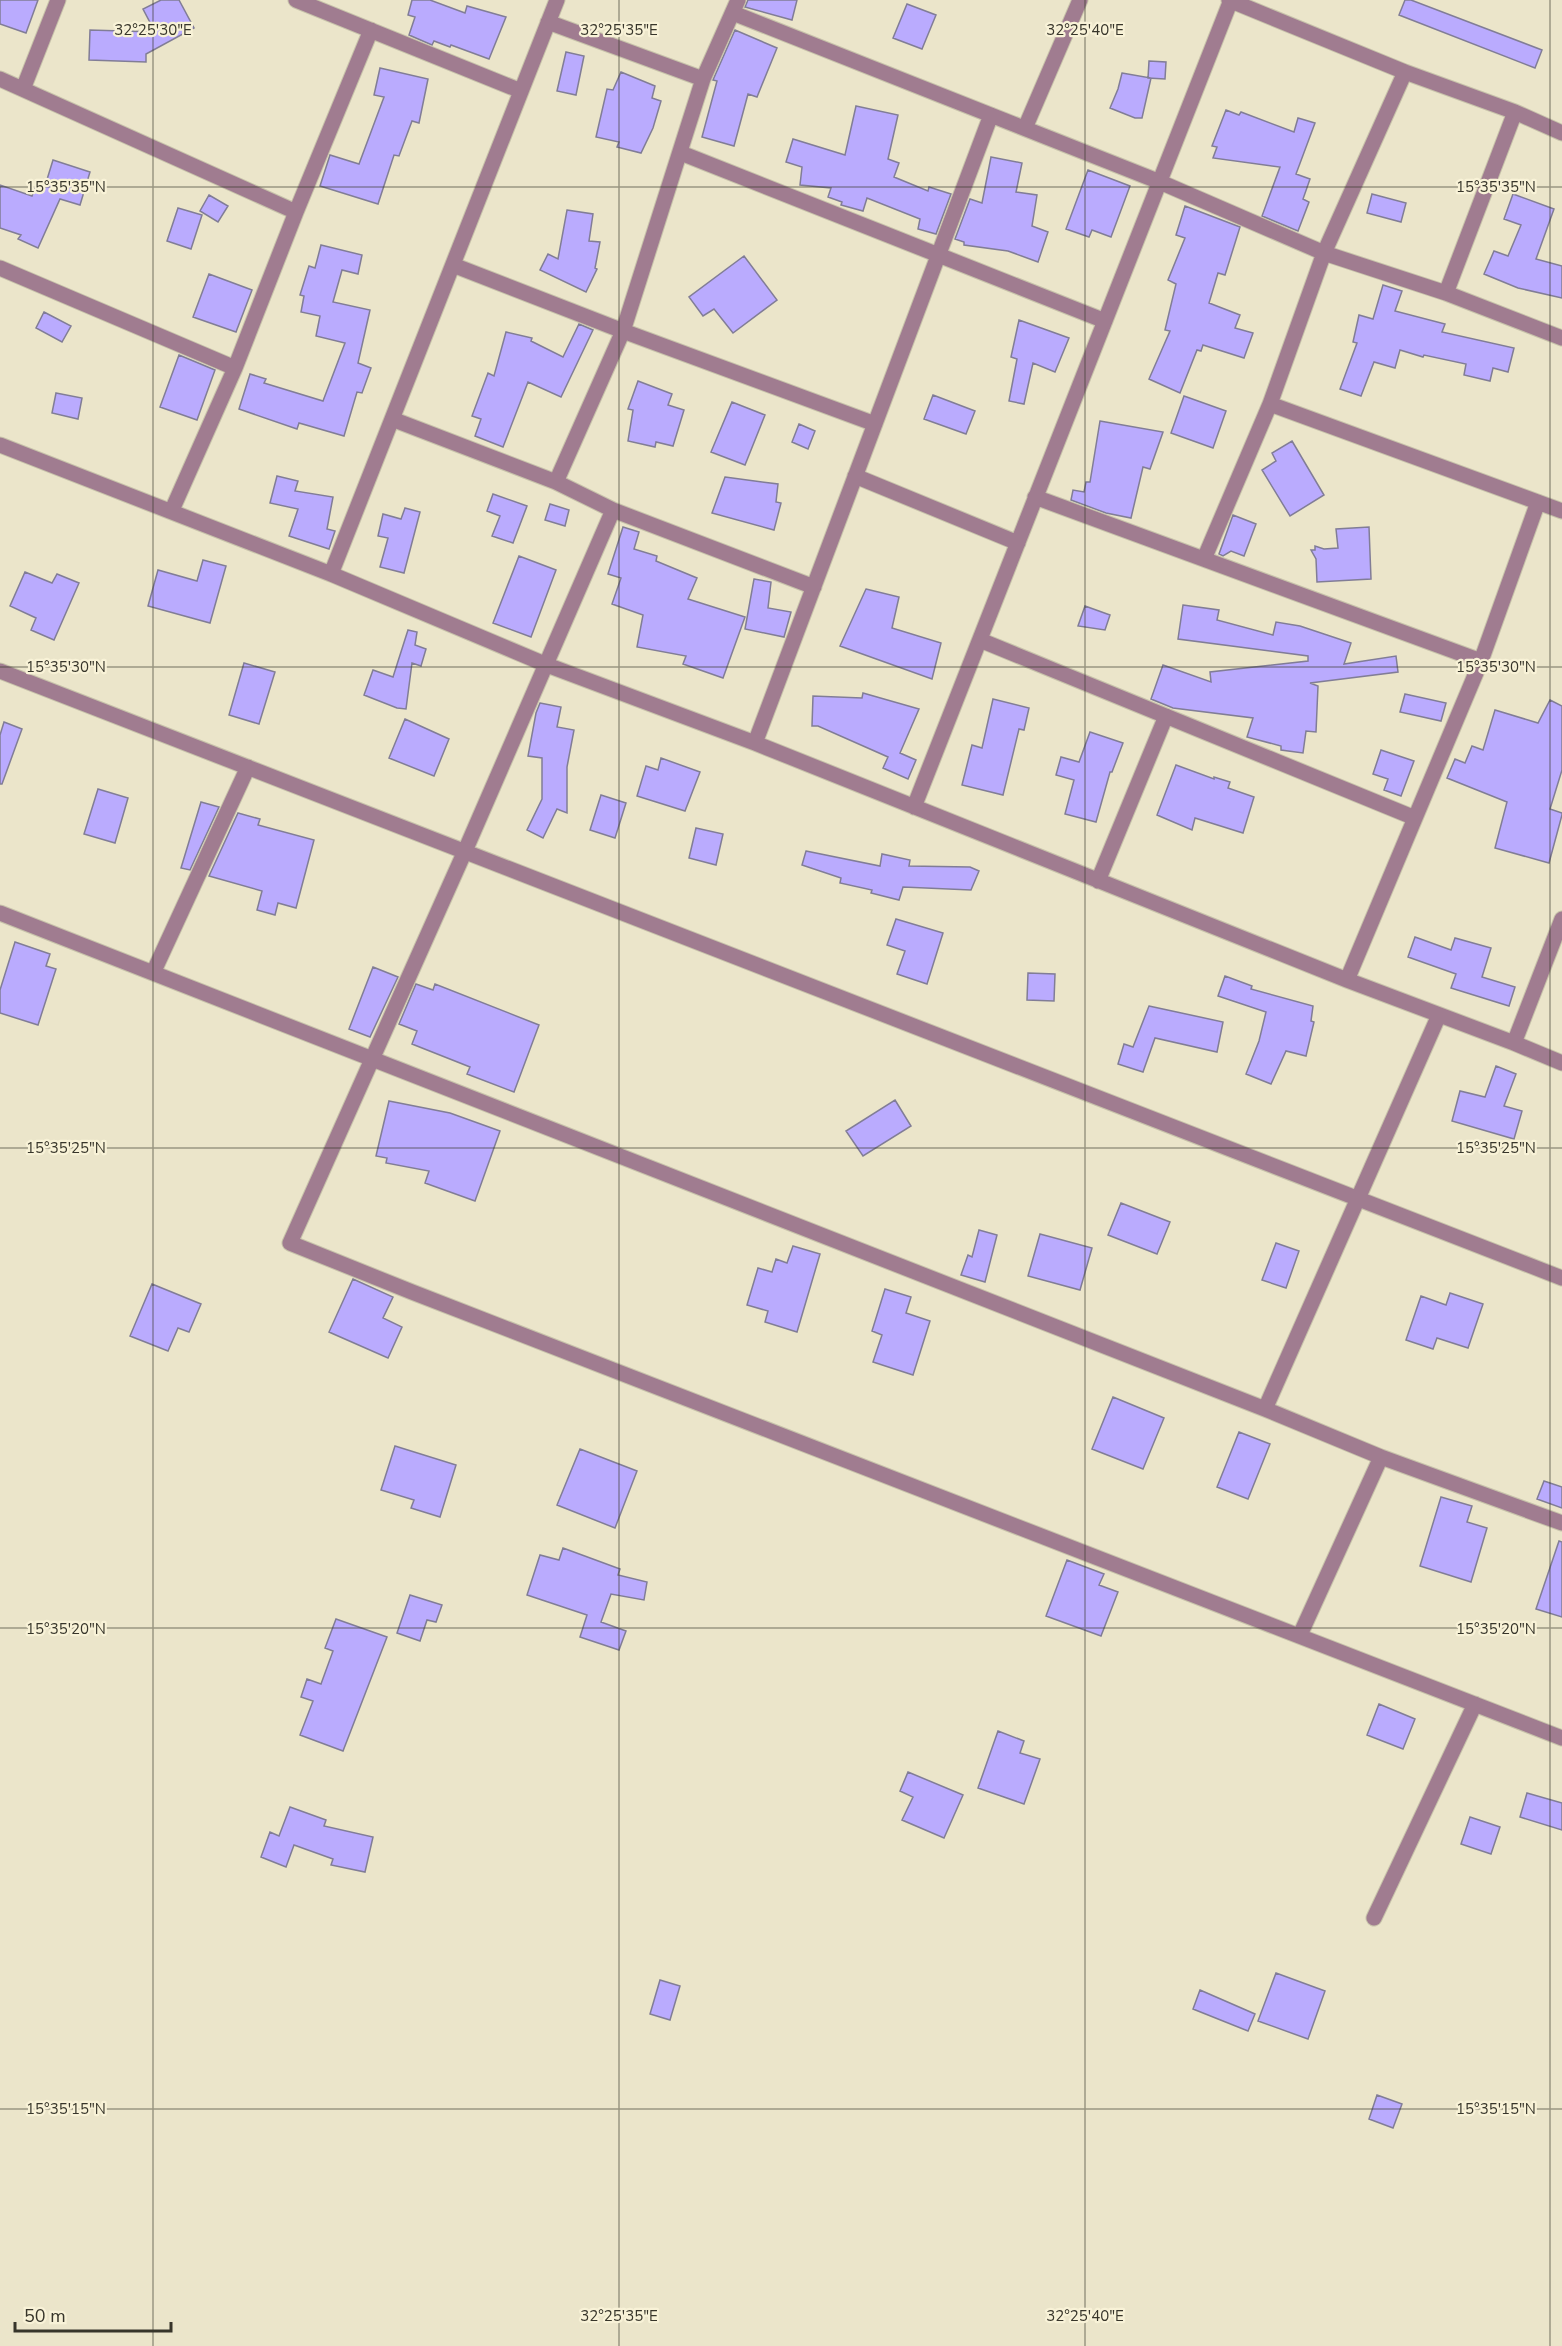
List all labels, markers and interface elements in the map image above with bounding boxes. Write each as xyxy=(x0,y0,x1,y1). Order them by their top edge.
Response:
text: 32°25'30"E xyxy=(114,20,192,40)
text: 32°25'35"E xyxy=(580,20,658,40)
text: 32°25'40"E xyxy=(1046,20,1124,40)
text: 15°35'35"N xyxy=(26,177,106,197)
text: 15°35'35"N xyxy=(1456,177,1536,197)
text: 15°35'30"N xyxy=(26,657,106,677)
text: 15°35'30"N xyxy=(1456,657,1536,677)
text: 15°35'25"N xyxy=(26,1138,106,1158)
text: 15°35'25"N xyxy=(1456,1138,1536,1158)
text: 15°35'20"N xyxy=(26,1619,106,1639)
text: 15°35'20"N xyxy=(1456,1619,1536,1639)
text: 15°35'15"N xyxy=(26,2099,106,2119)
text: 15°35'15"N xyxy=(1456,2099,1536,2119)
scale bar xyxy=(15,2295,171,2333)
text: 50 m xyxy=(24,2304,66,2328)
text: 32°25'35"E xyxy=(580,2306,658,2326)
text: 32°25'40"E xyxy=(1046,2306,1124,2326)

